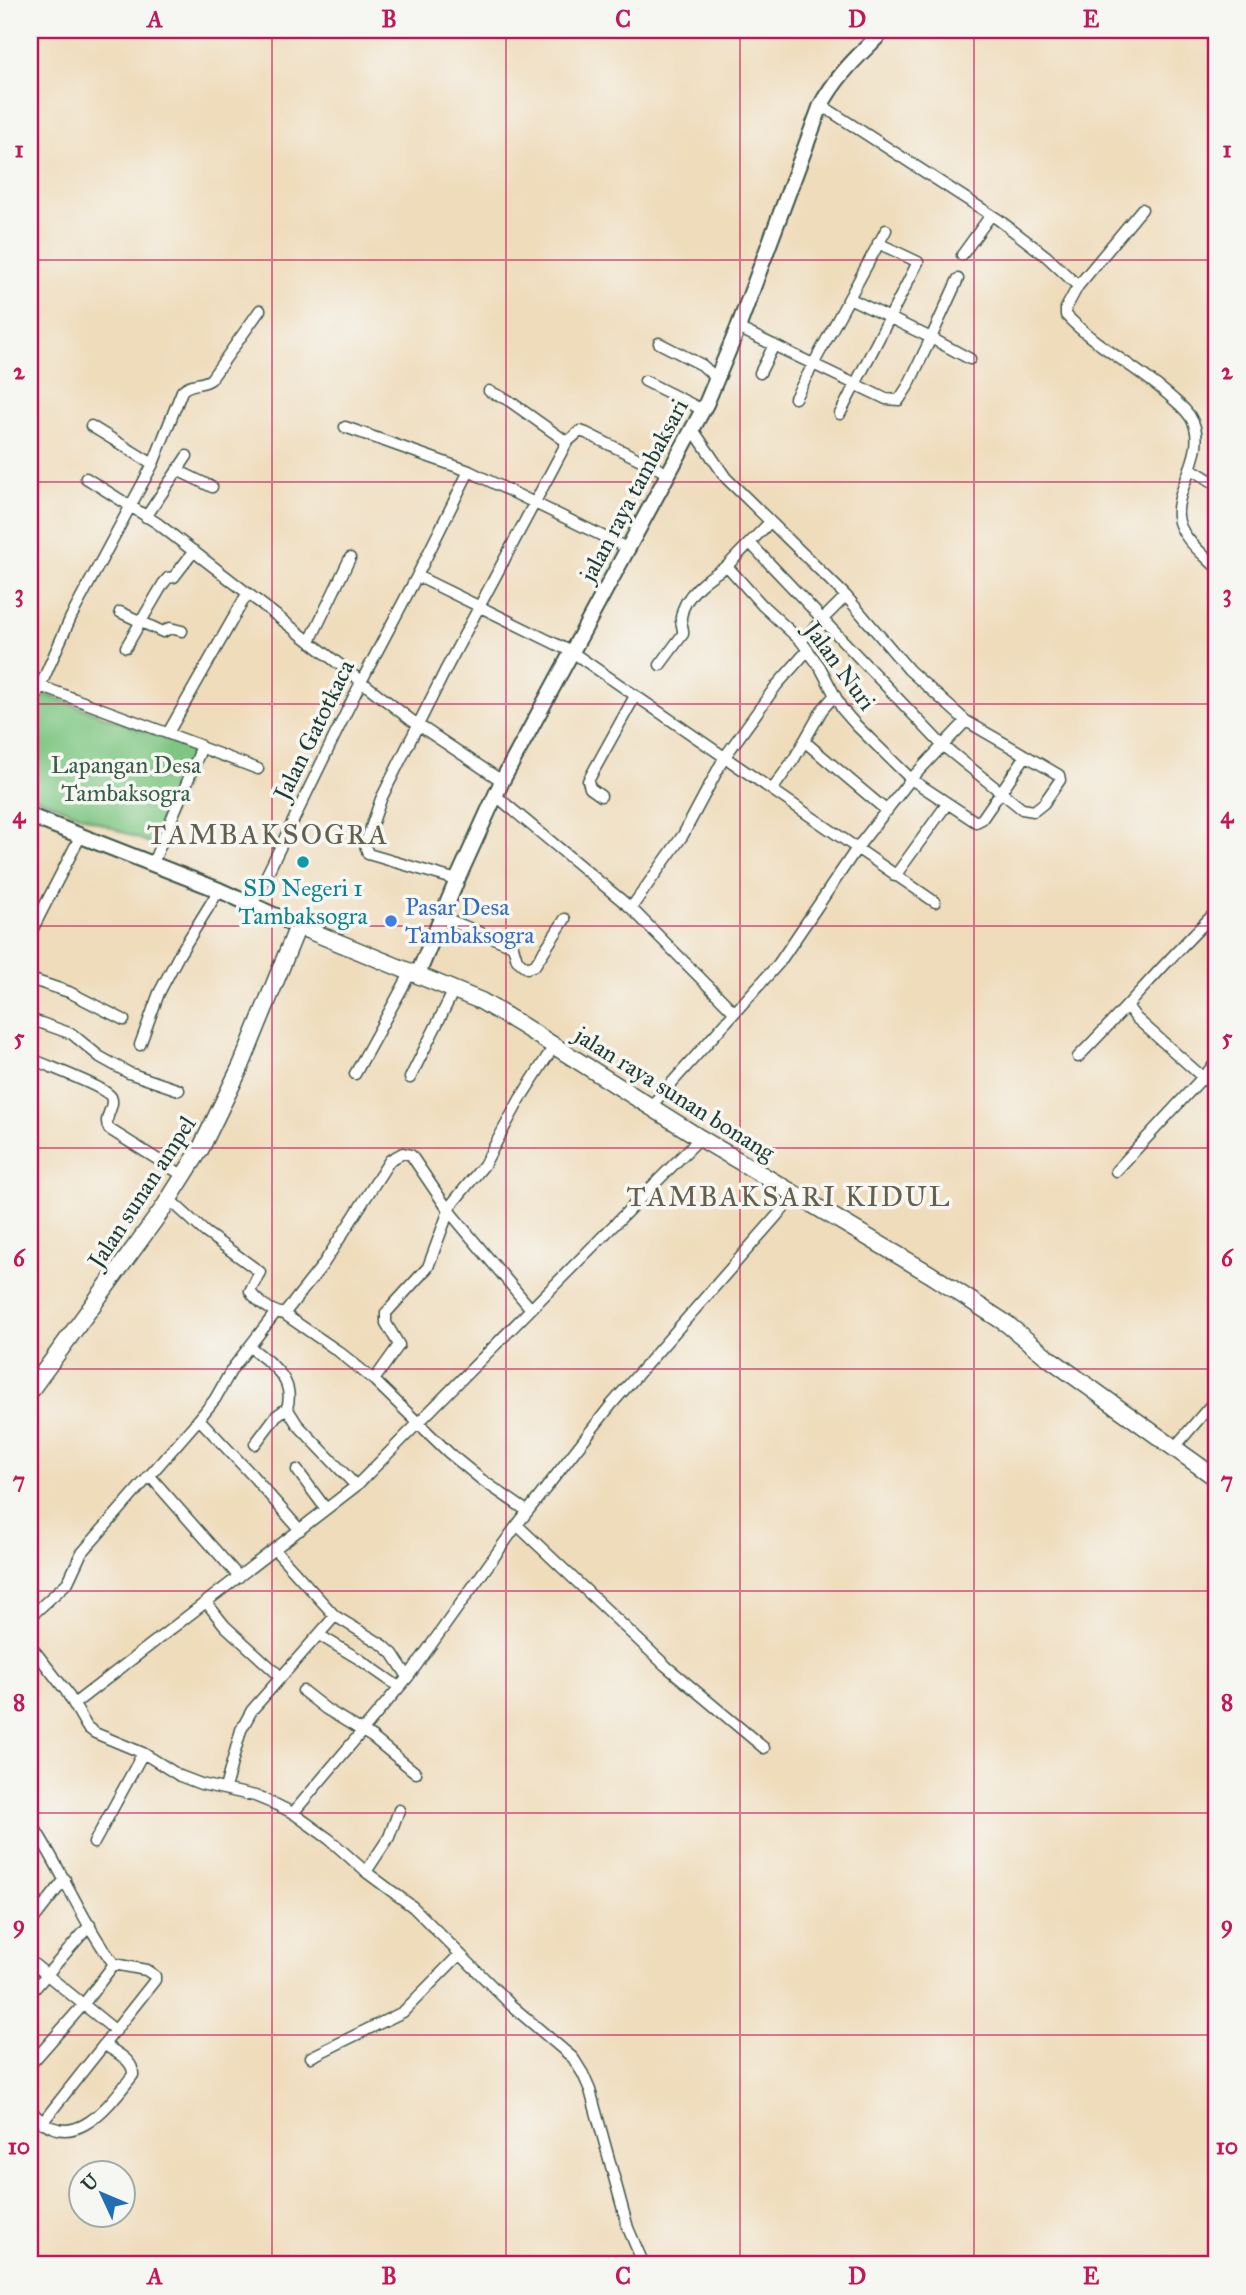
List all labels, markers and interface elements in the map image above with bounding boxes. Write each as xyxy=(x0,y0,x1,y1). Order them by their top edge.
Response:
text: A xyxy=(145,5,163,33)
text: B xyxy=(381,5,397,33)
text: C xyxy=(615,5,631,33)
text: D xyxy=(848,5,866,33)
text: E xyxy=(1083,5,1100,33)
text: 1 xyxy=(14,135,24,163)
text: 1 xyxy=(1222,135,1232,163)
text: 2 xyxy=(13,357,25,385)
text: 2 xyxy=(1221,357,1233,385)
street label: jalan raya tambaksari xyxy=(571,393,695,590)
text: 3 xyxy=(14,579,24,608)
text: 3 xyxy=(1222,579,1232,608)
street label: Jalan Nuri xyxy=(796,613,882,717)
street label: Jalan Gatotkaca xyxy=(266,654,361,808)
park label: Lapangan Desa Tambaksogra xyxy=(51,750,202,808)
text: 4 xyxy=(13,801,27,829)
text: 4 xyxy=(1221,801,1235,829)
district label: TAMBAKSOGRA xyxy=(147,817,389,852)
marker: SD Negeri 1 Tambaksogra xyxy=(295,854,311,870)
place label: SD Negeri 1 Tambaksogra xyxy=(238,873,369,931)
place label: Pasar Desa Tambaksogra xyxy=(405,892,535,950)
marker: Pasar Desa Tambaksogra xyxy=(383,913,399,929)
street label: jalan raya sunan bonang xyxy=(566,1018,781,1168)
text: 5 xyxy=(14,1023,25,1051)
text: 5 xyxy=(1222,1023,1233,1051)
street label: Jalan sunan ampel xyxy=(80,1110,203,1276)
district label: TAMBAKSARI KIDUL xyxy=(627,1179,951,1214)
text: 6 xyxy=(13,1244,26,1272)
text: 6 xyxy=(1221,1244,1234,1272)
text: 7 xyxy=(13,1466,25,1494)
text: 7 xyxy=(1221,1466,1233,1494)
text: 8 xyxy=(13,1688,25,1716)
text: 8 xyxy=(1221,1688,1233,1716)
text: 9 xyxy=(13,1910,25,1939)
text: 9 xyxy=(1221,1910,1233,1939)
text: 10 xyxy=(8,2132,30,2160)
text: 10 xyxy=(1216,2132,1238,2160)
north arrow xyxy=(66,2158,136,2228)
text: U xyxy=(77,2168,104,2196)
text: A xyxy=(145,2262,163,2290)
text: B xyxy=(381,2262,397,2290)
text: C xyxy=(615,2262,631,2290)
text: D xyxy=(848,2262,866,2290)
text: E xyxy=(1083,2262,1100,2290)

